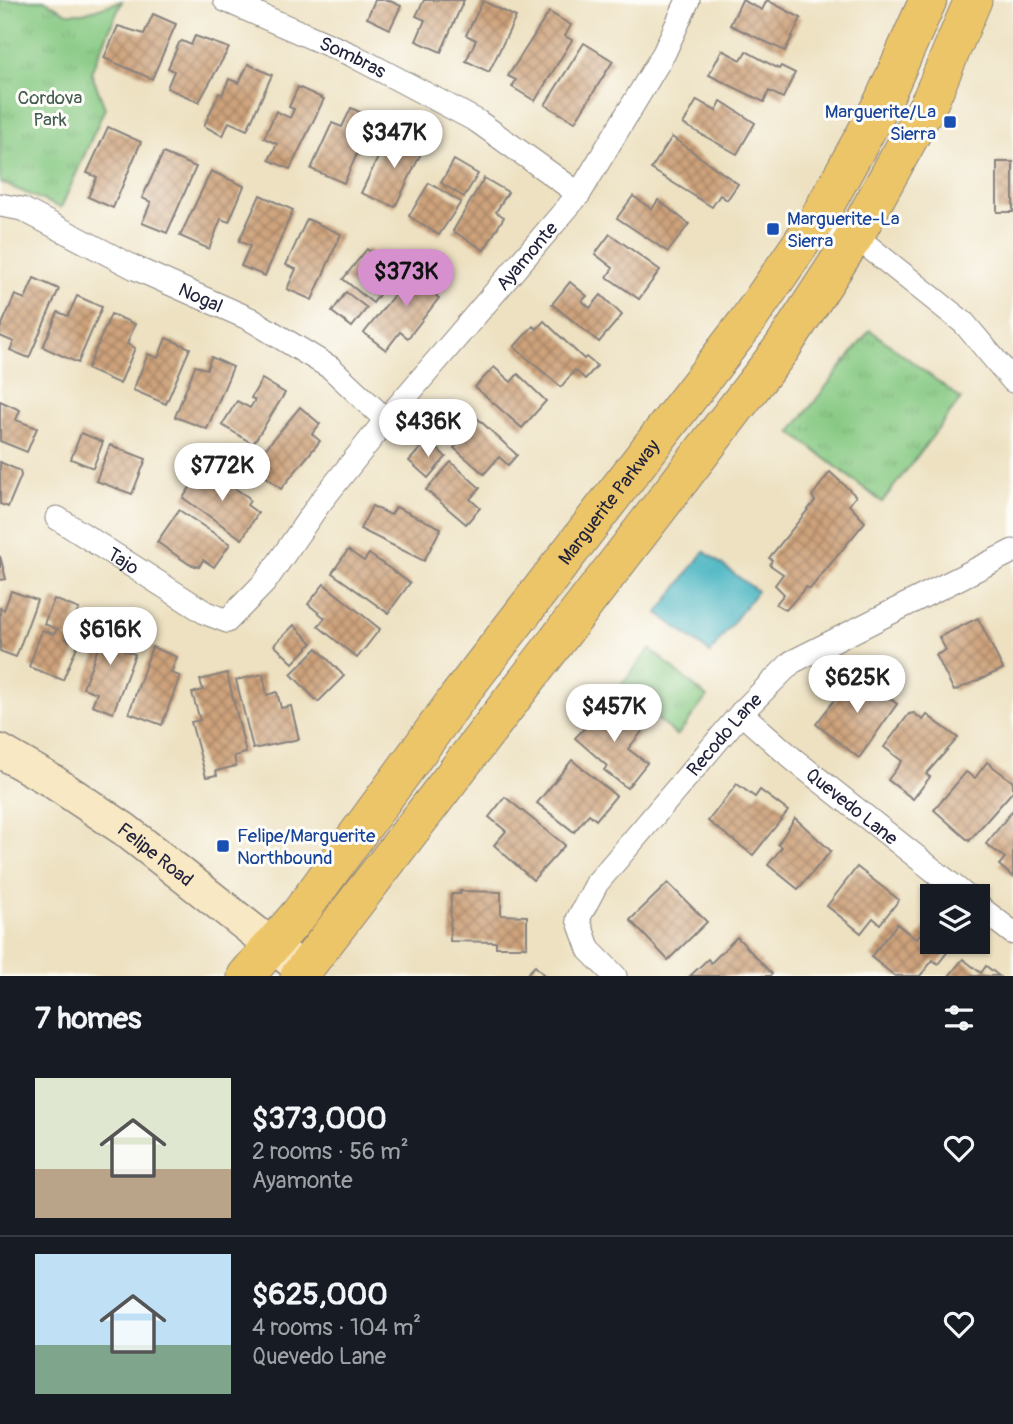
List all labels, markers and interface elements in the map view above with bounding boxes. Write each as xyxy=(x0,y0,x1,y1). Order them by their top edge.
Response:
street label: Sombras xyxy=(316,31,390,84)
park label: Cordova Park xyxy=(18,86,83,132)
place label: Marguerite/La Sierra xyxy=(825,100,936,146)
pin: $347K xyxy=(345,110,443,170)
marker: Marguerite/La Sierra xyxy=(942,114,958,130)
text: $347K xyxy=(362,118,426,147)
place label: Marguerite-La Sierra xyxy=(787,207,900,253)
street label: Ayamonte xyxy=(491,217,564,296)
marker: Marguerite-La Sierra xyxy=(765,221,781,237)
pin: $373K xyxy=(357,250,455,309)
text: $373K xyxy=(374,257,438,286)
street label: Nogal xyxy=(175,278,226,318)
pin: $436K xyxy=(379,400,477,459)
text: $436K xyxy=(395,407,461,436)
street label: Marguerite Parkway xyxy=(553,435,665,570)
pin: $772K xyxy=(173,444,271,503)
text: $772K xyxy=(190,451,254,480)
street label: Tajo xyxy=(103,542,143,580)
pin: $616K xyxy=(61,608,159,667)
text: $616K xyxy=(79,615,141,644)
pin: $625K xyxy=(808,656,906,715)
text: $625K xyxy=(824,663,890,692)
pin: $457K xyxy=(565,684,663,744)
street label: Recodo Lane xyxy=(682,688,768,781)
text: $457K xyxy=(582,692,646,721)
street label: Quevedo Lane xyxy=(801,763,903,851)
street label: Felipe Road xyxy=(112,818,198,892)
place label: Felipe/Marguerite Northbound xyxy=(237,824,376,870)
marker: Felipe/Marguerite Northbound xyxy=(215,838,231,854)
map controls xyxy=(920,884,990,954)
button: layers xyxy=(920,884,990,954)
icon: filters xyxy=(940,999,978,1037)
text: 7 homes xyxy=(35,1000,142,1037)
text: $373,000 xyxy=(252,1100,387,1137)
icon: home xyxy=(91,1106,175,1190)
icon: heart xyxy=(940,1129,978,1167)
text: 2 rooms · 56 m² xyxy=(252,1137,409,1166)
text: Ayamonte xyxy=(252,1166,352,1195)
text: $625,000 xyxy=(252,1276,388,1313)
icon: home xyxy=(91,1282,175,1366)
icon: heart xyxy=(940,1305,978,1343)
text: 4 rooms · 104 m² xyxy=(252,1313,421,1342)
text: Quevedo Lane xyxy=(252,1342,386,1371)

